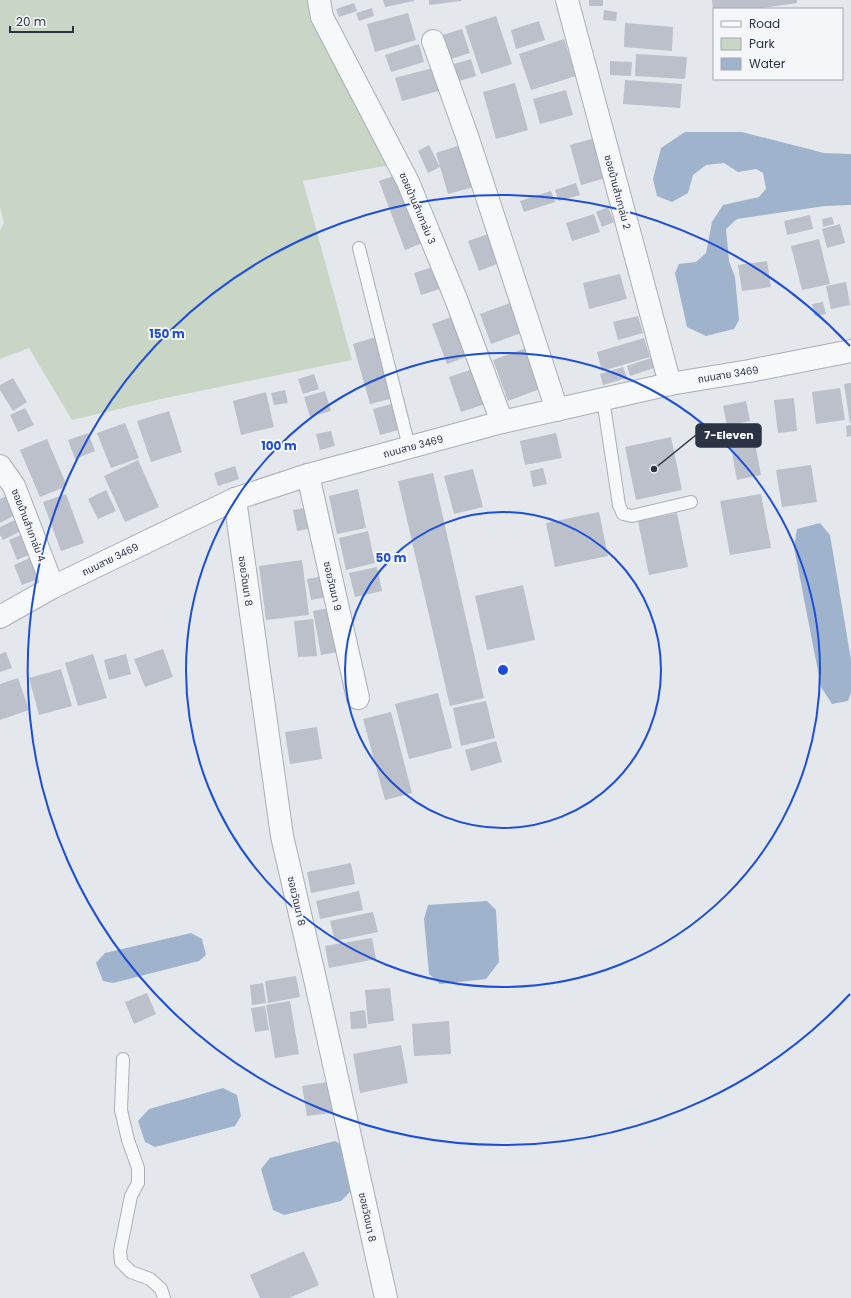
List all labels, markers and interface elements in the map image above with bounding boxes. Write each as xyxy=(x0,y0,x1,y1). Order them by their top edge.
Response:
scale bar xyxy=(10,8,73,34)
legend xyxy=(713,8,843,80)
text: 20 m xyxy=(16,13,46,30)
text: Road xyxy=(749,15,780,32)
text: Park xyxy=(749,35,776,52)
text: Water xyxy=(749,55,786,72)
street label: ซอยบ้านสำเภาล่ม 2 xyxy=(600,153,635,231)
street label: ซอยบ้านสำเภาล่ม 3 xyxy=(396,170,439,247)
text: 150 m xyxy=(149,325,185,342)
street label: ถนนสาย 3469 xyxy=(697,362,760,387)
callout: 7-Eleven xyxy=(696,424,761,447)
text: 7-Eleven xyxy=(704,427,754,443)
street label: ถนนสาย 3469 xyxy=(381,431,445,462)
text: 100 m xyxy=(261,437,297,454)
street label: ซอยบ้านสำเภาล่ม 4 xyxy=(8,486,49,564)
street label: ถนนสาย 3469 xyxy=(79,539,141,580)
text: 50 m xyxy=(376,549,407,566)
street label: ซอยวัฒนา 8 xyxy=(235,555,256,607)
street label: ซอยวัฒนา 9 xyxy=(320,560,345,612)
centre of rings xyxy=(496,663,510,677)
street label: ซอยวัฒนา 8 xyxy=(284,875,309,927)
street label: ซอยวัฒนา 8 xyxy=(355,1191,380,1243)

